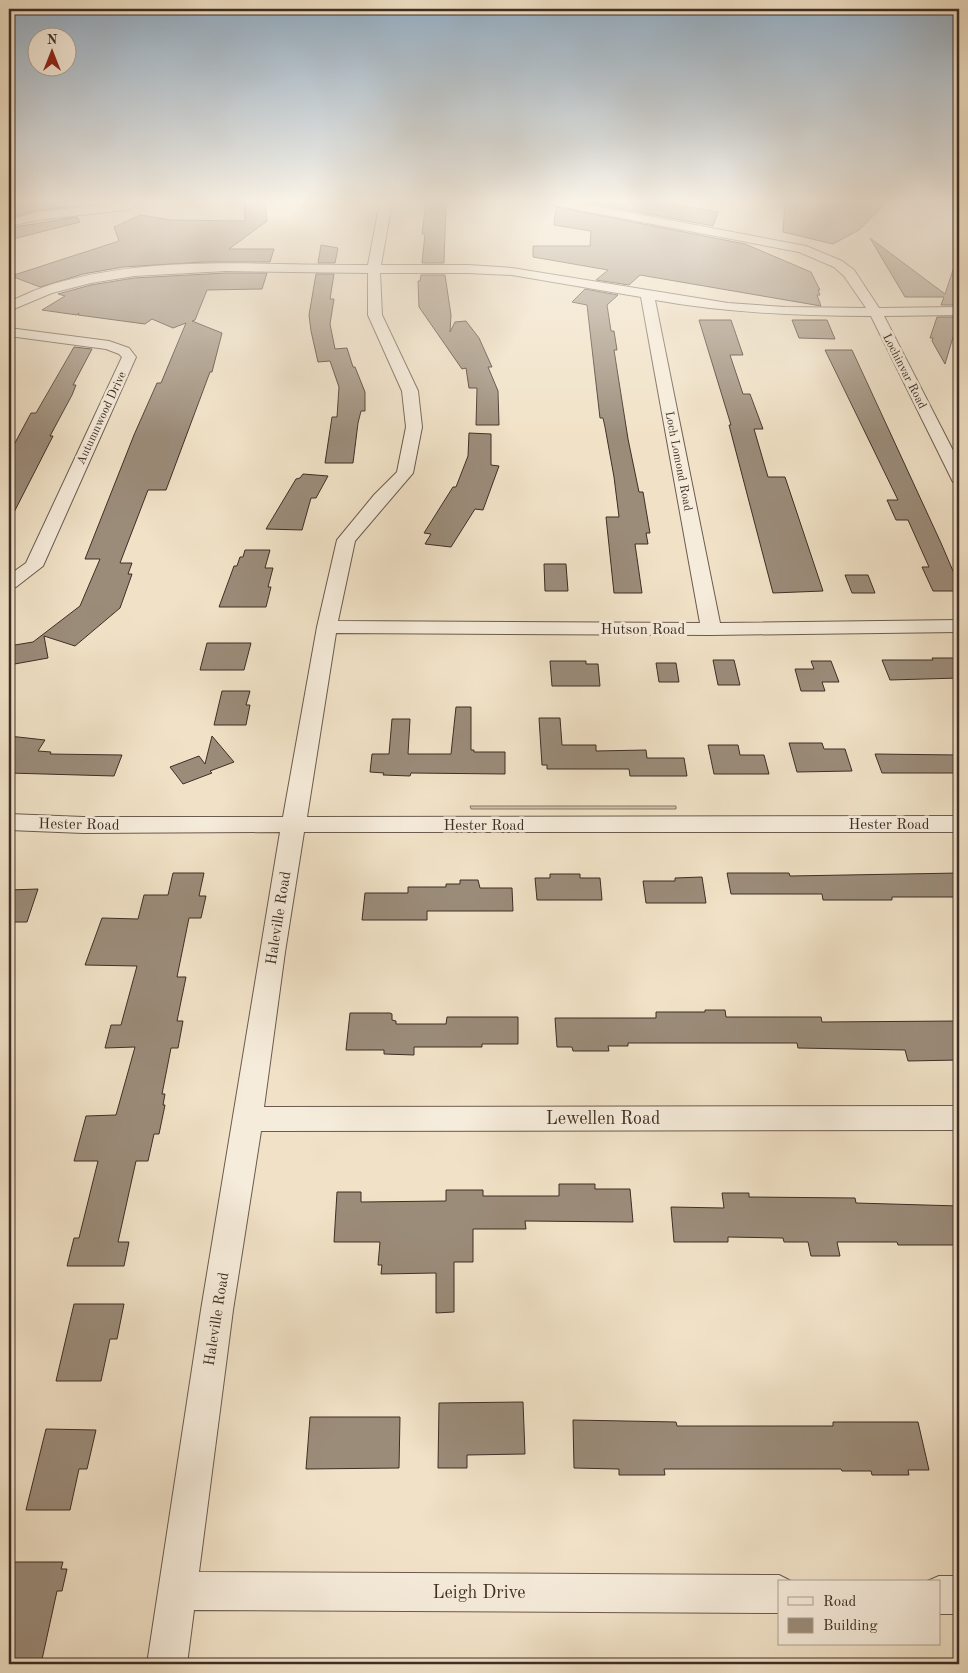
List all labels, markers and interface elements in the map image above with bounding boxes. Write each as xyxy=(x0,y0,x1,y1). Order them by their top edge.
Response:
north arrow xyxy=(28,28,78,78)
text: N xyxy=(47,33,58,47)
street label: Lochinvar Road xyxy=(880,332,928,411)
street label: Autumnwood Drive xyxy=(75,370,129,467)
street label: Loch Lomond Road xyxy=(662,410,694,512)
street label: Hutson Road xyxy=(601,623,686,638)
street label: Hester Road xyxy=(38,817,120,834)
street label: Hester Road xyxy=(848,818,930,833)
street label: Hester Road xyxy=(443,819,525,834)
street label: Haleville Road xyxy=(265,870,294,966)
street label: Lewellen Road xyxy=(546,1110,660,1128)
street label: Haleville Road xyxy=(203,1271,232,1367)
legend xyxy=(778,1580,940,1646)
street label: Leigh Drive xyxy=(433,1584,526,1602)
text: Road xyxy=(823,1595,857,1610)
text: Building xyxy=(823,1619,878,1634)

